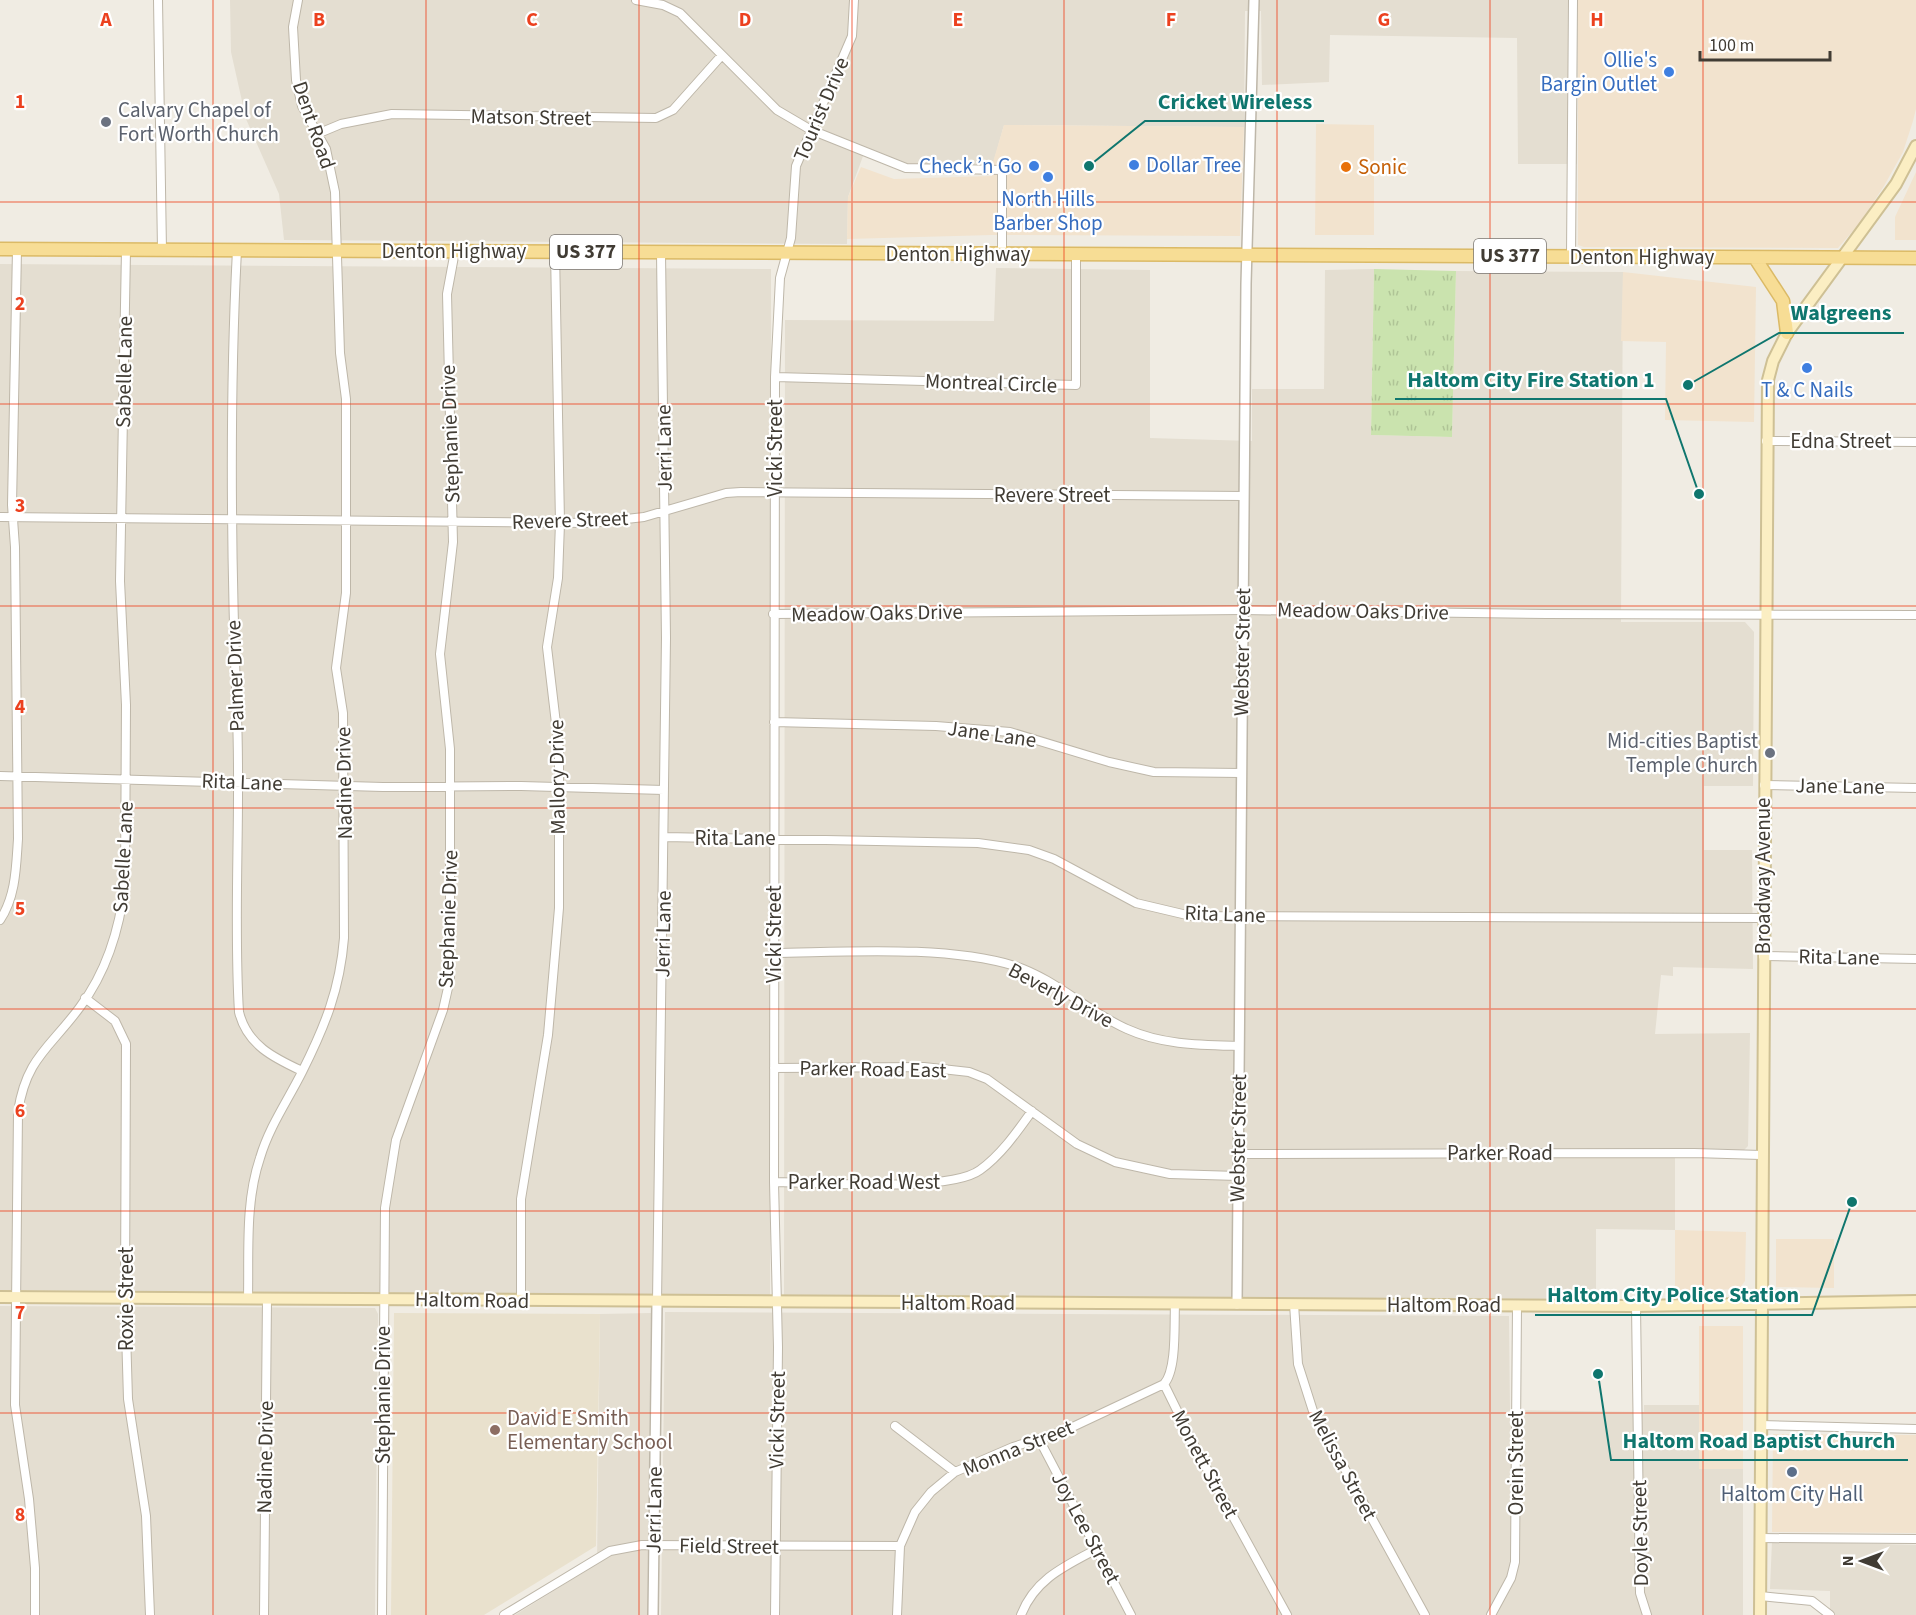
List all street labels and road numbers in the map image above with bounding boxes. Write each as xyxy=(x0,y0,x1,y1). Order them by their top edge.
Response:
street label: Tourist Drive xyxy=(786,52,856,166)
street label: Dent Road xyxy=(285,77,343,173)
street label: Matson Street xyxy=(470,101,592,133)
road number: US 377 xyxy=(550,235,622,269)
street label: Denton Highway xyxy=(382,236,527,266)
street label: Denton Highway xyxy=(886,239,1031,269)
road number: US 377 xyxy=(1474,239,1546,273)
street label: Denton Highway xyxy=(1570,242,1715,272)
street label: Sabelle Lane xyxy=(108,316,140,428)
street label: Stephanie Drive xyxy=(433,364,467,504)
street label: Montreal Circle xyxy=(924,366,1058,400)
street label: Vicki Street xyxy=(760,399,790,497)
street label: Jerri Lane xyxy=(648,404,680,492)
street label: Edna Street xyxy=(1790,426,1892,456)
street label: Revere Street xyxy=(994,480,1110,510)
street label: Revere Street xyxy=(511,503,629,537)
street label: Webster Street xyxy=(1226,588,1258,716)
street label: Meadow Oaks Drive xyxy=(1277,595,1449,627)
street label: Meadow Oaks Drive xyxy=(791,597,963,629)
street label: Palmer Drive xyxy=(218,620,252,732)
street label: Jane Lane xyxy=(946,713,1038,755)
street label: Mallory Drive xyxy=(541,719,573,835)
street label: Nadine Drive xyxy=(328,726,360,840)
street label: Rita Lane xyxy=(201,766,283,798)
street label: Jane Lane xyxy=(1795,770,1885,802)
street label: Broadway Avenue xyxy=(1748,798,1778,954)
street label: Sabelle Lane xyxy=(105,800,141,914)
street label: Rita Lane xyxy=(694,823,776,853)
street label: Stephanie Drive xyxy=(431,849,465,989)
street label: Vicki Street xyxy=(759,885,789,983)
street label: Jerri Lane xyxy=(647,890,679,978)
street label: Rita Lane xyxy=(1184,898,1266,930)
street label: Rita Lane xyxy=(1798,941,1880,973)
street label: Beverly Drive xyxy=(1003,955,1119,1035)
street label: Parker Road East xyxy=(799,1053,947,1085)
street label: Webster Street xyxy=(1222,1074,1254,1202)
street label: Parker Road xyxy=(1447,1138,1553,1168)
street label: Parker Road West xyxy=(788,1167,940,1197)
street label: Roxie Street xyxy=(111,1247,141,1351)
street label: Haltom Road xyxy=(414,1284,530,1316)
street label: Haltom Road xyxy=(901,1288,1015,1318)
street label: Haltom Road xyxy=(1387,1290,1501,1320)
street label: Stephanie Drive xyxy=(368,1326,398,1464)
street label: Vicki Street xyxy=(761,1371,793,1469)
street label: Nadine Drive xyxy=(249,1400,281,1514)
street label: Monett Street xyxy=(1164,1404,1246,1524)
street label: Melissa Street xyxy=(1301,1404,1385,1526)
street label: Orein Street xyxy=(1501,1411,1531,1515)
street label: Monna Street xyxy=(958,1412,1078,1484)
street label: Jerri Lane xyxy=(638,1466,670,1554)
street label: Joy Lee Street xyxy=(1044,1467,1128,1589)
street label: Doyle Street xyxy=(1624,1479,1656,1587)
street label: Field Street xyxy=(679,1530,779,1562)

